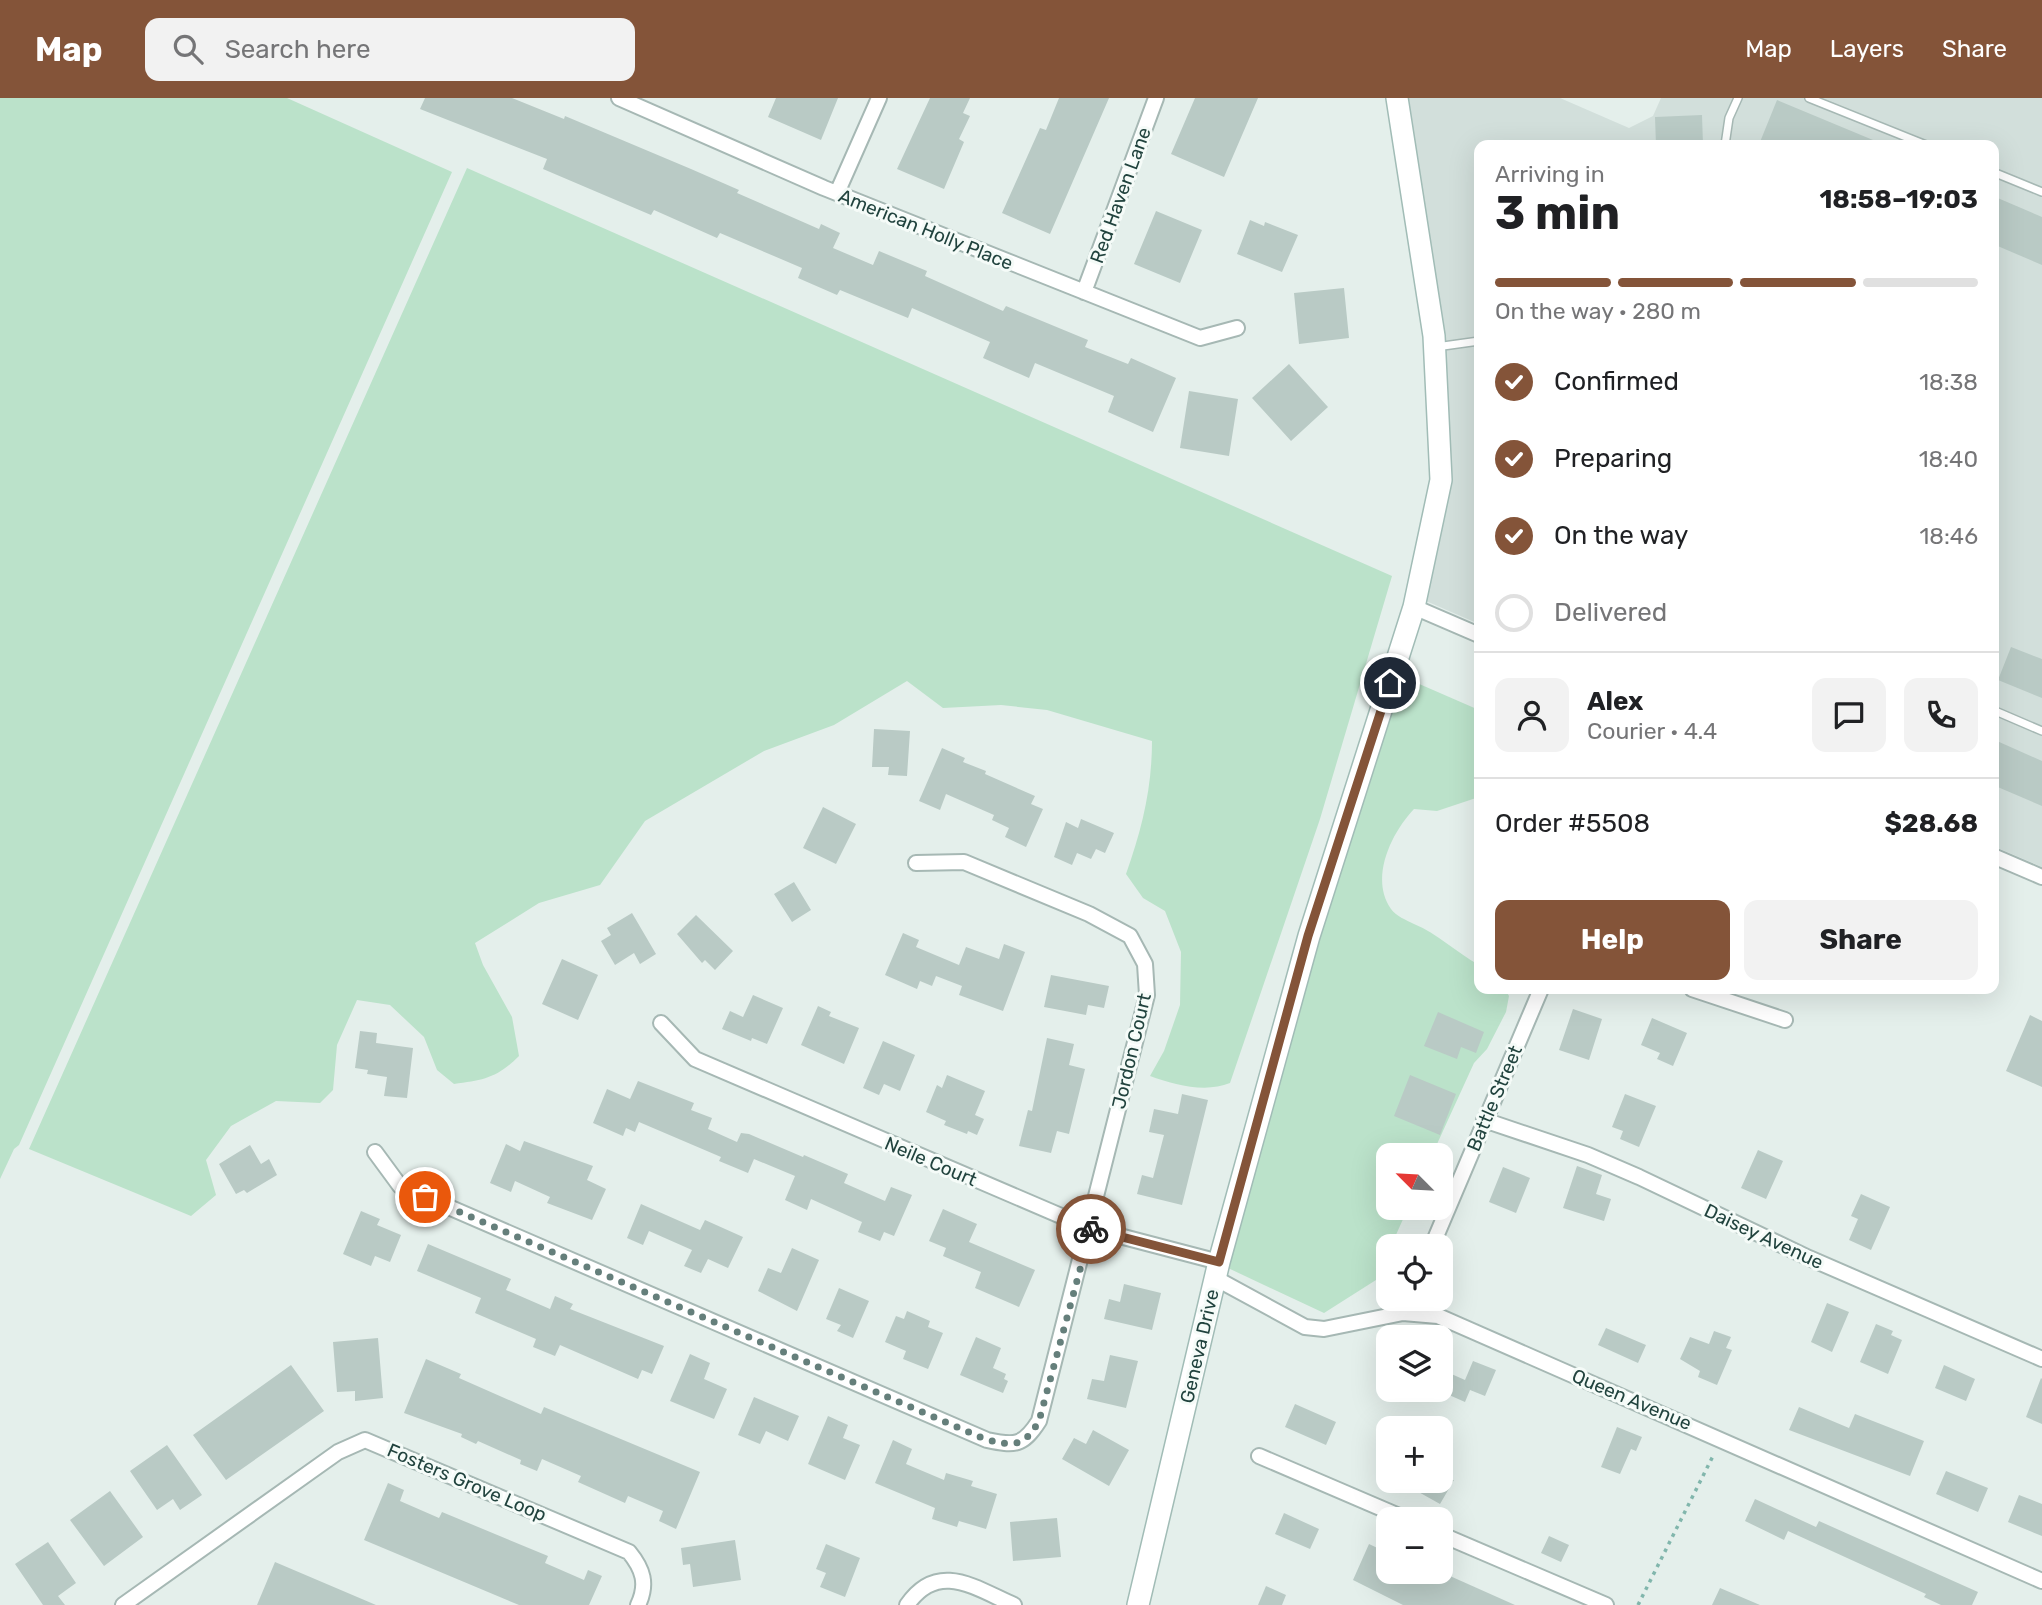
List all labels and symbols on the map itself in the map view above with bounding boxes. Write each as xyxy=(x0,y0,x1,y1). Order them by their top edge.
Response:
street label: Red Haven Lane xyxy=(1085,124,1156,266)
street label: American Holly Place xyxy=(835,184,1016,275)
pin xyxy=(1360,653,1420,713)
street label: Jordon Court xyxy=(1107,990,1156,1111)
street label: Battle Street xyxy=(1462,1041,1527,1155)
street label: Neile Court xyxy=(881,1132,981,1191)
north arrow xyxy=(1376,1143,1452,1220)
pin xyxy=(395,1167,455,1227)
courier xyxy=(1056,1194,1126,1264)
street label: Daisey Avenue xyxy=(1701,1199,1827,1274)
street label: Geneva Drive xyxy=(1175,1287,1224,1405)
street label: Queen Avenue xyxy=(1568,1364,1695,1435)
street label: Fosters Grove Loop xyxy=(384,1439,550,1526)

